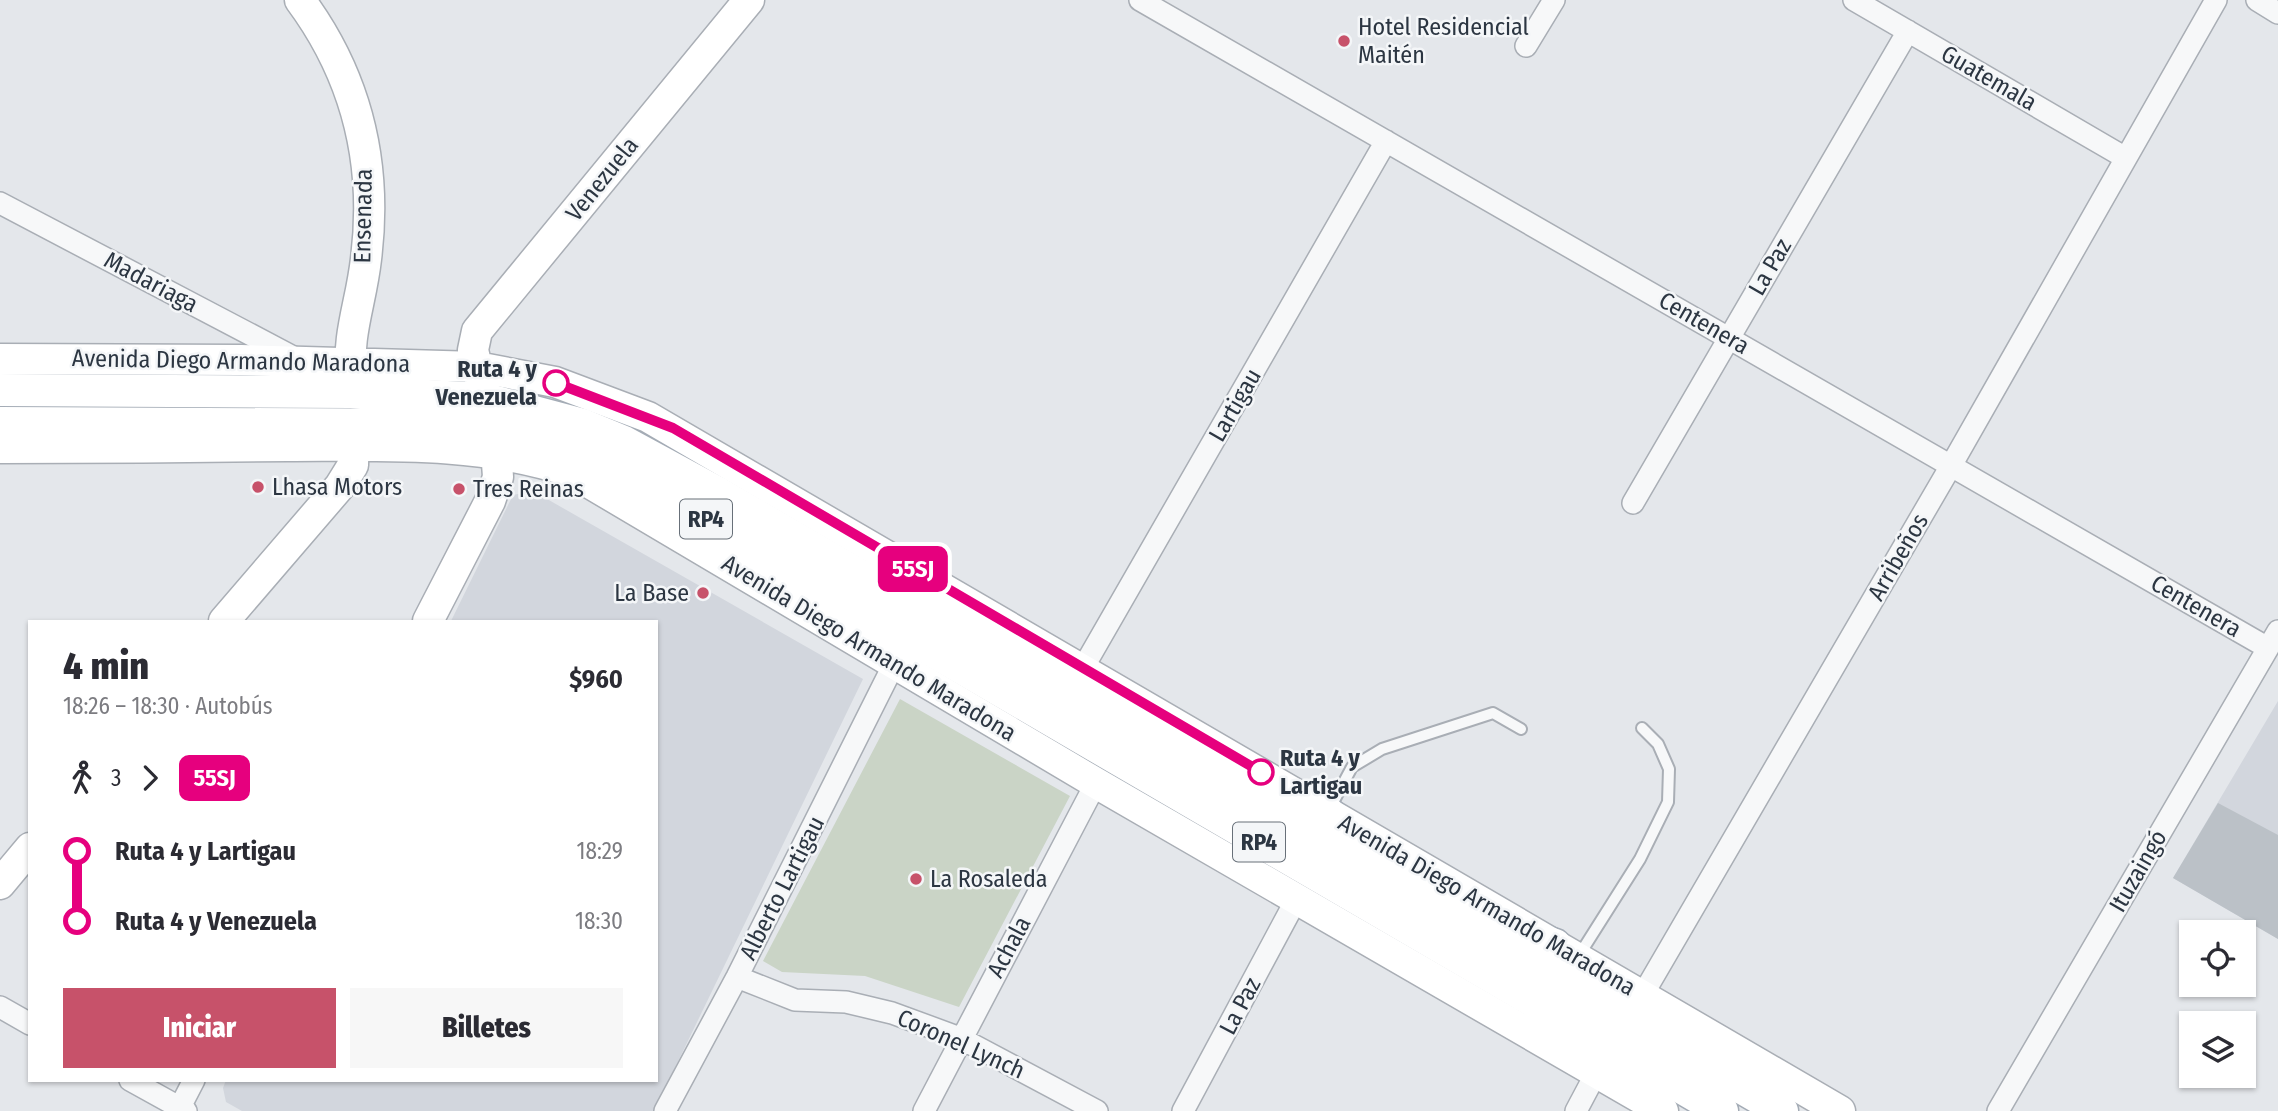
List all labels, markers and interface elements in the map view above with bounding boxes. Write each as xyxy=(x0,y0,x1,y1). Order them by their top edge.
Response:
place label: Hotel Residencial Maitén xyxy=(1358,13,1529,69)
marker: Hotel Residencial Maitén xyxy=(1336,33,1352,49)
street label: Guatemala xyxy=(1936,40,2042,116)
street label: Venezuela xyxy=(560,132,644,226)
street label: Ensenada xyxy=(348,168,378,264)
street label: La Paz xyxy=(1743,234,1797,300)
street label: Madariaga xyxy=(99,246,203,318)
street label: Centenera xyxy=(1654,286,1754,360)
street label: Avenida Diego Armando Maradona xyxy=(72,344,410,378)
place label: Ruta 4 y Venezuela xyxy=(434,355,538,411)
street label: Lartigau xyxy=(1203,364,1267,446)
marker: Ruta 4 y Venezuela xyxy=(543,370,569,396)
place label: Lhasa Motors xyxy=(272,473,402,501)
place label: Tres Reinas xyxy=(473,475,584,503)
marker: Lhasa Motors xyxy=(250,479,266,495)
marker: Tres Reinas xyxy=(451,481,467,497)
road number: RP4 xyxy=(680,499,732,538)
street label: Arribeños xyxy=(1862,509,1934,605)
line badge: 55SJ xyxy=(864,546,962,592)
street label: Avenida Diego Armando Maradona xyxy=(717,549,1021,747)
text: 55SJ xyxy=(892,555,934,583)
street label: Centenera xyxy=(2146,569,2246,643)
place label: La Base xyxy=(614,579,689,607)
marker: La Base xyxy=(695,585,711,601)
text: 4 min xyxy=(63,643,149,689)
text: $960 xyxy=(569,664,623,695)
text: 18:26 – 18:30 · Autobús xyxy=(63,692,273,720)
place label: Ruta 4 y Lartigau xyxy=(1280,744,1362,800)
icon: walk xyxy=(63,759,101,797)
icon: forward xyxy=(131,759,169,797)
marker: Ruta 4 y Lartigau xyxy=(1248,759,1274,785)
text: 3 xyxy=(111,764,121,792)
text: 55SJ xyxy=(193,764,236,792)
street label: Avenida Diego Armando Maradona xyxy=(1334,808,1640,1002)
street label: Alberto Lartigau xyxy=(734,812,830,964)
road number: RP4 xyxy=(1233,822,1285,862)
street label: Ituzaingó xyxy=(2103,825,2173,917)
text: Ruta 4 y Lartigau xyxy=(115,836,296,867)
text: 18:29 xyxy=(576,837,623,865)
place label: La Rosaleda xyxy=(930,865,1048,893)
marker: La Rosaleda xyxy=(908,871,924,887)
text: Ruta 4 y Venezuela xyxy=(115,906,317,937)
text: 18:30 xyxy=(575,907,623,935)
street label: Achala xyxy=(981,912,1037,982)
map controls xyxy=(2179,920,2256,1088)
button: locate xyxy=(2179,920,2256,997)
street label: La Paz xyxy=(1213,973,1267,1039)
button: Iniciar xyxy=(63,988,336,1068)
button: Billetes xyxy=(350,988,623,1068)
street label: Coronel Lynch xyxy=(893,1003,1029,1085)
button: layers xyxy=(2179,1011,2256,1088)

